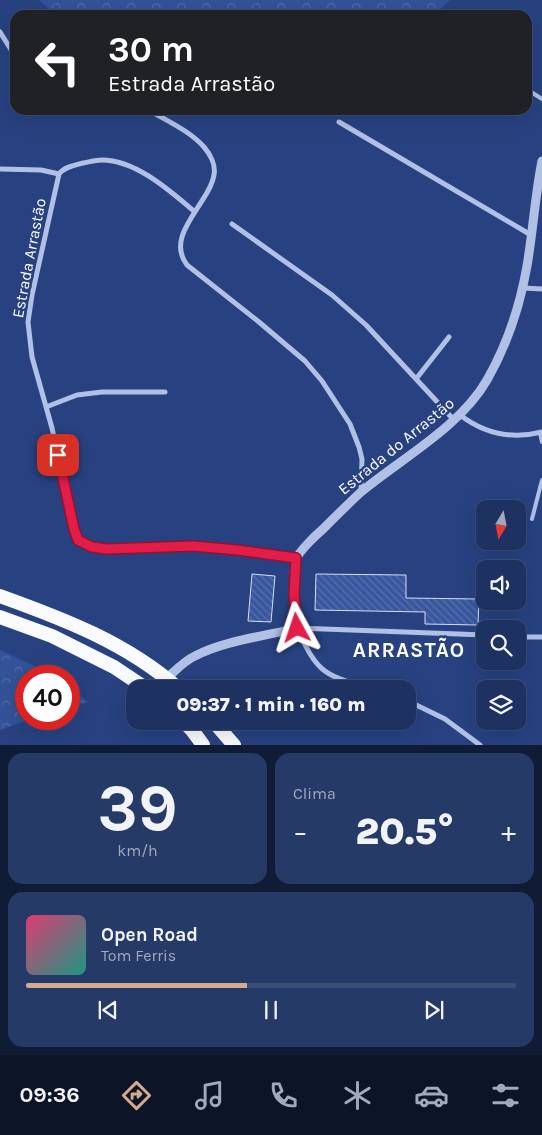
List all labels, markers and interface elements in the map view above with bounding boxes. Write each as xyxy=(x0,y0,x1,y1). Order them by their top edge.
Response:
text: 30 m xyxy=(108,29,194,70)
icon: left xyxy=(25,30,90,95)
text: Estrada Arrastão xyxy=(108,71,275,97)
street label: Estrada Arrastão xyxy=(8,196,50,320)
street label: Estrada do Arrastão xyxy=(334,393,458,499)
pin xyxy=(37,434,79,476)
icon: arrive xyxy=(44,441,72,469)
north arrow xyxy=(476,500,526,550)
map controls xyxy=(476,500,526,730)
button: sound xyxy=(476,560,526,610)
position arrow xyxy=(270,601,322,653)
button: search xyxy=(476,620,526,670)
district label: ARRASTÃO xyxy=(353,637,465,662)
speed limit sign: 40 xyxy=(15,665,80,730)
button: layers xyxy=(476,680,526,730)
text: 09:37 · 1 min · 160 m xyxy=(177,694,365,716)
text: 39 xyxy=(97,770,178,846)
text: Clima xyxy=(293,784,336,803)
text: 20.5° xyxy=(355,809,454,854)
text: − xyxy=(293,815,308,848)
text: + xyxy=(501,815,516,848)
text: km/h xyxy=(117,841,158,860)
text: Open Road xyxy=(101,924,198,946)
text: Tom Ferris xyxy=(101,946,176,965)
icon: previous xyxy=(94,996,122,1024)
icon: pause xyxy=(257,996,285,1024)
icon: next xyxy=(420,996,448,1024)
icon: directions xyxy=(119,1078,154,1113)
icon: music xyxy=(192,1078,227,1113)
icon: phone xyxy=(266,1078,301,1113)
icon: climate xyxy=(340,1078,375,1113)
icon: car xyxy=(414,1078,449,1113)
icon: filters xyxy=(488,1078,523,1113)
text: 09:36 xyxy=(19,1082,80,1108)

